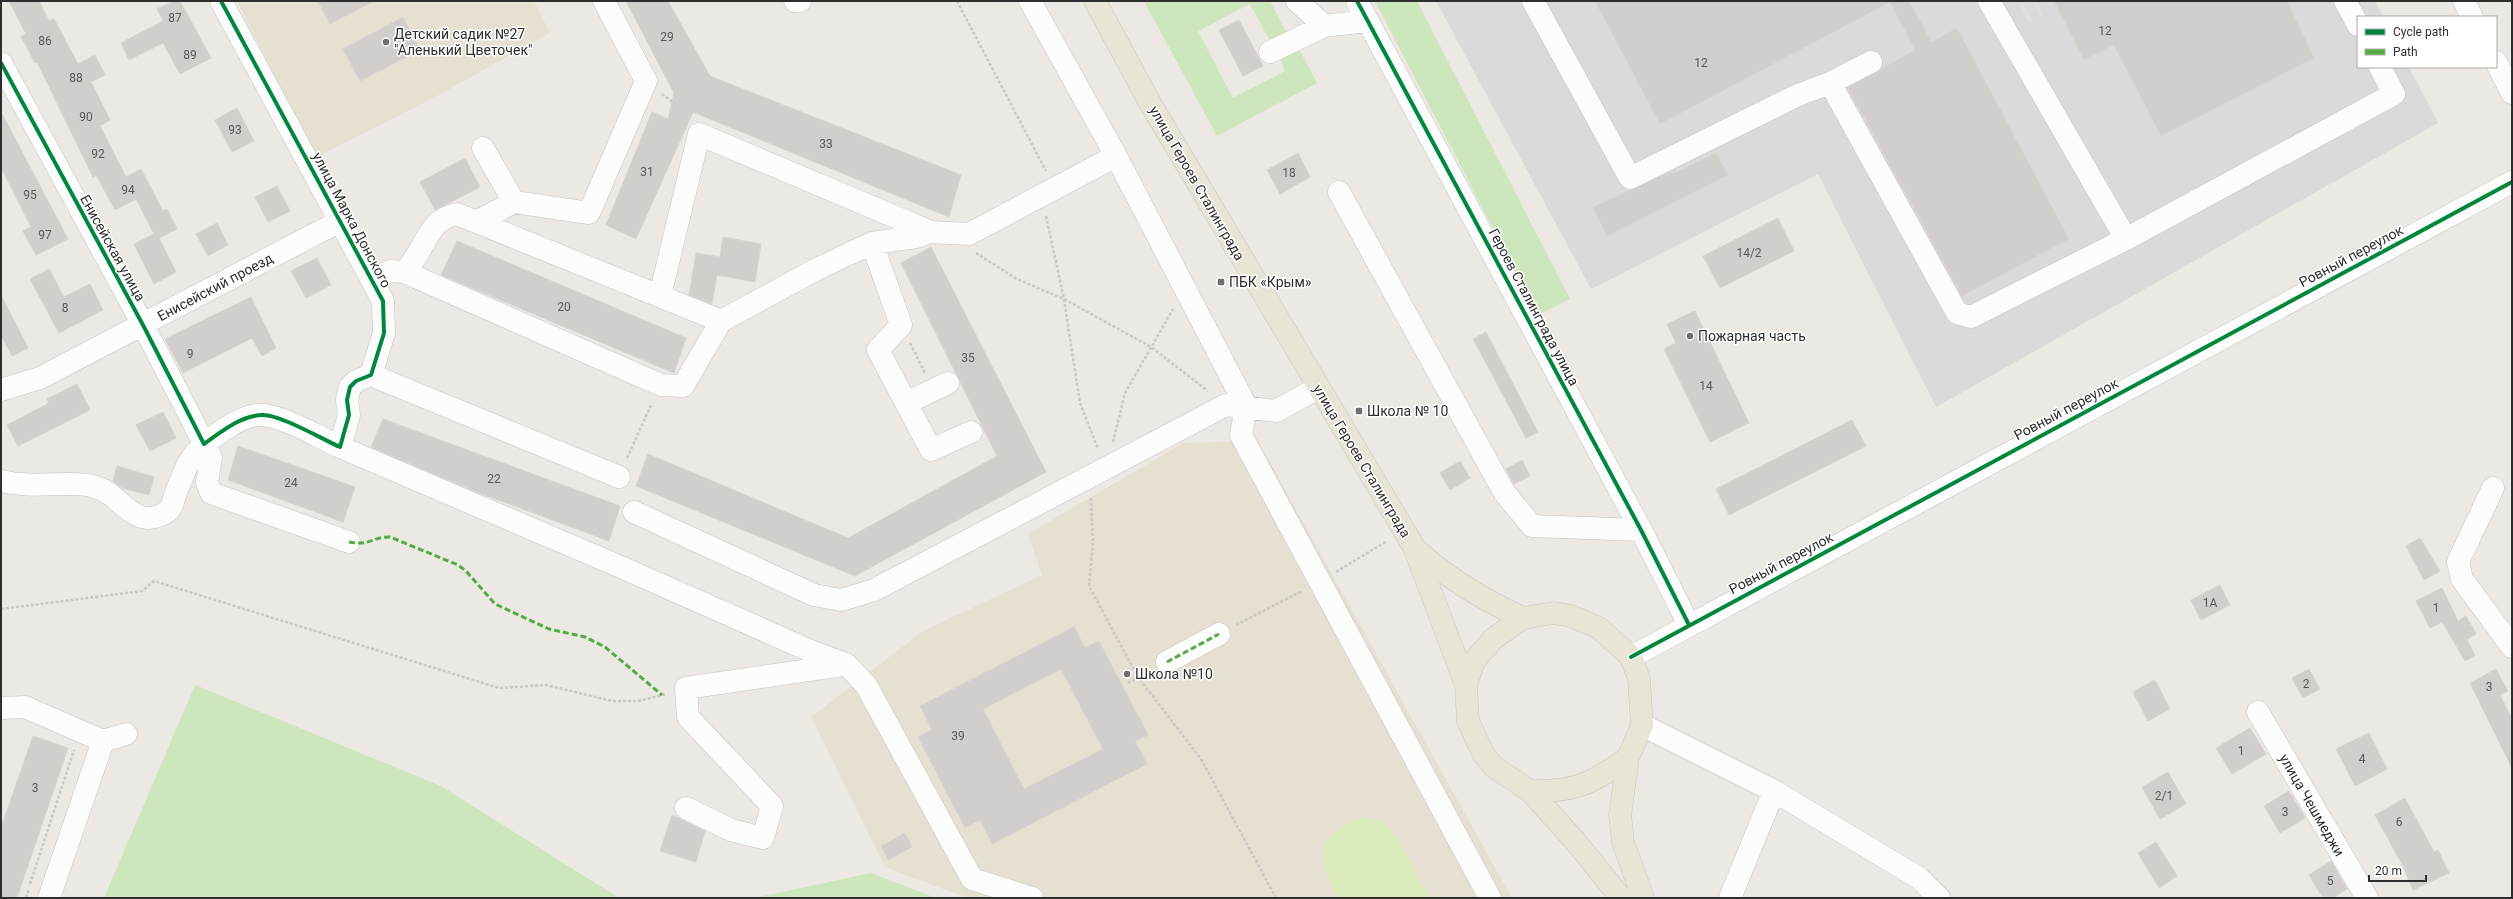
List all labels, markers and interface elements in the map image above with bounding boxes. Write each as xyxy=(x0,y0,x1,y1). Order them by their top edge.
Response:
house number: 87 xyxy=(168,11,182,25)
legend xyxy=(2357,16,2497,68)
house number: 12 xyxy=(2098,24,2112,38)
text: Cycle path xyxy=(2393,25,2449,39)
place label: Детский садик №27 "Аленький Цветочек" xyxy=(394,26,532,58)
house number: 29 xyxy=(660,30,674,44)
house number: 86 xyxy=(38,34,52,48)
marker: Детский садик №27 "Аленький Цветочек" xyxy=(381,37,391,47)
text: Path xyxy=(2393,45,2418,59)
house number: 89 xyxy=(183,48,197,62)
house number: 12 xyxy=(1694,56,1708,70)
house number: 88 xyxy=(69,71,83,85)
street label: улица Героев Сталинграда xyxy=(1146,103,1248,263)
house number: 90 xyxy=(79,110,93,124)
house number: 93 xyxy=(228,123,242,137)
house number: 33 xyxy=(819,137,833,151)
house number: 92 xyxy=(91,147,105,161)
street label: улица Марка Донского xyxy=(309,149,395,291)
house number: 31 xyxy=(640,165,654,179)
house number: 18 xyxy=(1282,166,1296,180)
house number: 94 xyxy=(121,183,135,197)
house number: 95 xyxy=(23,188,37,202)
street label: Енисейская улица xyxy=(77,192,149,304)
street label: Ровный переулок xyxy=(2296,222,2406,290)
street label: Героев Сталинграда улица xyxy=(1486,226,1582,388)
house number: 97 xyxy=(38,228,52,242)
house number: 14/2 xyxy=(1736,246,1762,260)
street label: Енисейский проезд xyxy=(155,250,276,324)
place label: ПБК «Крым» xyxy=(1229,274,1312,290)
marker: ПБК «Крым» xyxy=(1216,277,1226,287)
house number: 20 xyxy=(557,300,571,314)
house number: 8 xyxy=(62,301,69,315)
place label: Пожарная часть xyxy=(1698,328,1806,344)
marker: Пожарная часть xyxy=(1685,331,1695,341)
house number: 9 xyxy=(187,347,193,361)
house number: 35 xyxy=(961,351,975,365)
street label: Ровный переулок xyxy=(2011,375,2121,443)
house number: 14 xyxy=(1699,379,1713,393)
street label: улица Героев Сталинграда xyxy=(1310,382,1414,540)
place label: Школа № 10 xyxy=(1367,403,1448,419)
marker: Школа № 10 xyxy=(1354,406,1364,416)
house number: 22 xyxy=(487,472,501,486)
house number: 24 xyxy=(284,476,298,490)
street label: Ровный переулок xyxy=(1726,529,1836,597)
house number: 1А xyxy=(2203,596,2217,610)
house number: 1 xyxy=(2433,601,2439,615)
place label: Школа №10 xyxy=(1135,666,1213,682)
marker: Школа №10 xyxy=(1122,669,1132,679)
house number: 2 xyxy=(2303,677,2310,691)
house number: 3 xyxy=(2486,680,2492,694)
house number: 39 xyxy=(951,729,965,743)
house number: 1 xyxy=(2238,744,2244,758)
street label: улица Чешмеджи xyxy=(2276,751,2348,859)
house number: 4 xyxy=(2359,752,2366,766)
house number: 3 xyxy=(32,781,38,795)
house number: 2/1 xyxy=(2155,789,2173,803)
house number: 3 xyxy=(2282,805,2288,819)
house number: 6 xyxy=(2396,815,2403,829)
scale bar xyxy=(2369,857,2426,883)
text: 20 m xyxy=(2375,864,2402,878)
house number: 5 xyxy=(2327,874,2334,888)

